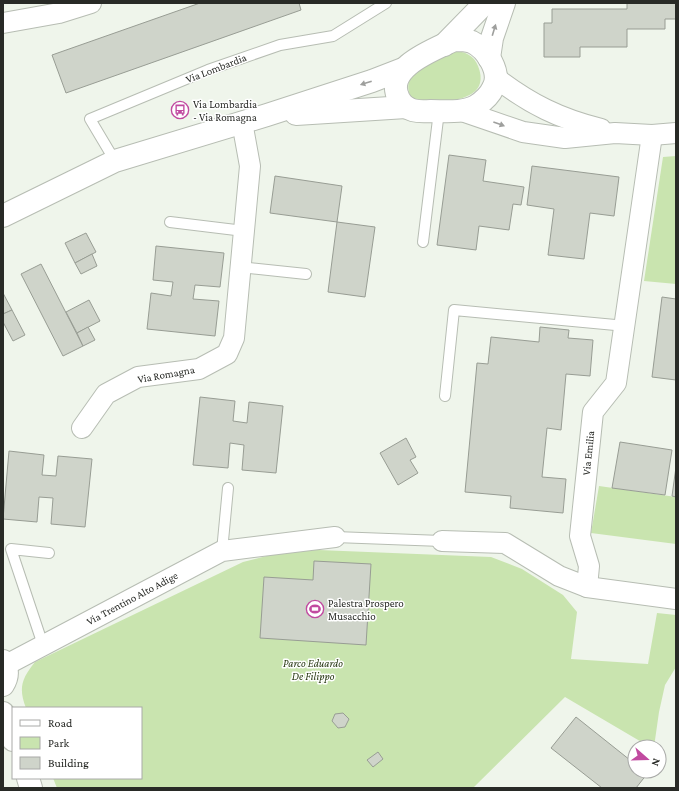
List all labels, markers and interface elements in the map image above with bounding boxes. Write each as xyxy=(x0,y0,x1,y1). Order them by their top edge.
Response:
one-way arrow xyxy=(491,23,497,35)
street label: Via Lombardia xyxy=(184,51,248,85)
one-way arrow xyxy=(360,80,372,86)
place label: Via Lombardia - Via Romagna xyxy=(193,98,257,124)
bus stop icon: Via Lombardia - Via Romagna xyxy=(170,100,190,120)
one-way arrow xyxy=(494,121,506,127)
street label: Via Romagna xyxy=(136,363,196,386)
street label: Via Emilia xyxy=(580,430,596,476)
street label: Via Trentino Alto Adige xyxy=(84,569,180,628)
place label: Palestra Prospero Musacchio xyxy=(328,597,404,622)
sports icon: Palestra Prospero Musacchio xyxy=(305,599,325,619)
park label: Parco Eduardo De Filippo xyxy=(283,657,343,683)
legend xyxy=(12,707,142,779)
text: Road xyxy=(48,716,73,730)
text: Park xyxy=(48,736,70,750)
north arrow xyxy=(627,739,667,779)
text: Building xyxy=(48,756,89,770)
text: N xyxy=(649,757,663,768)

